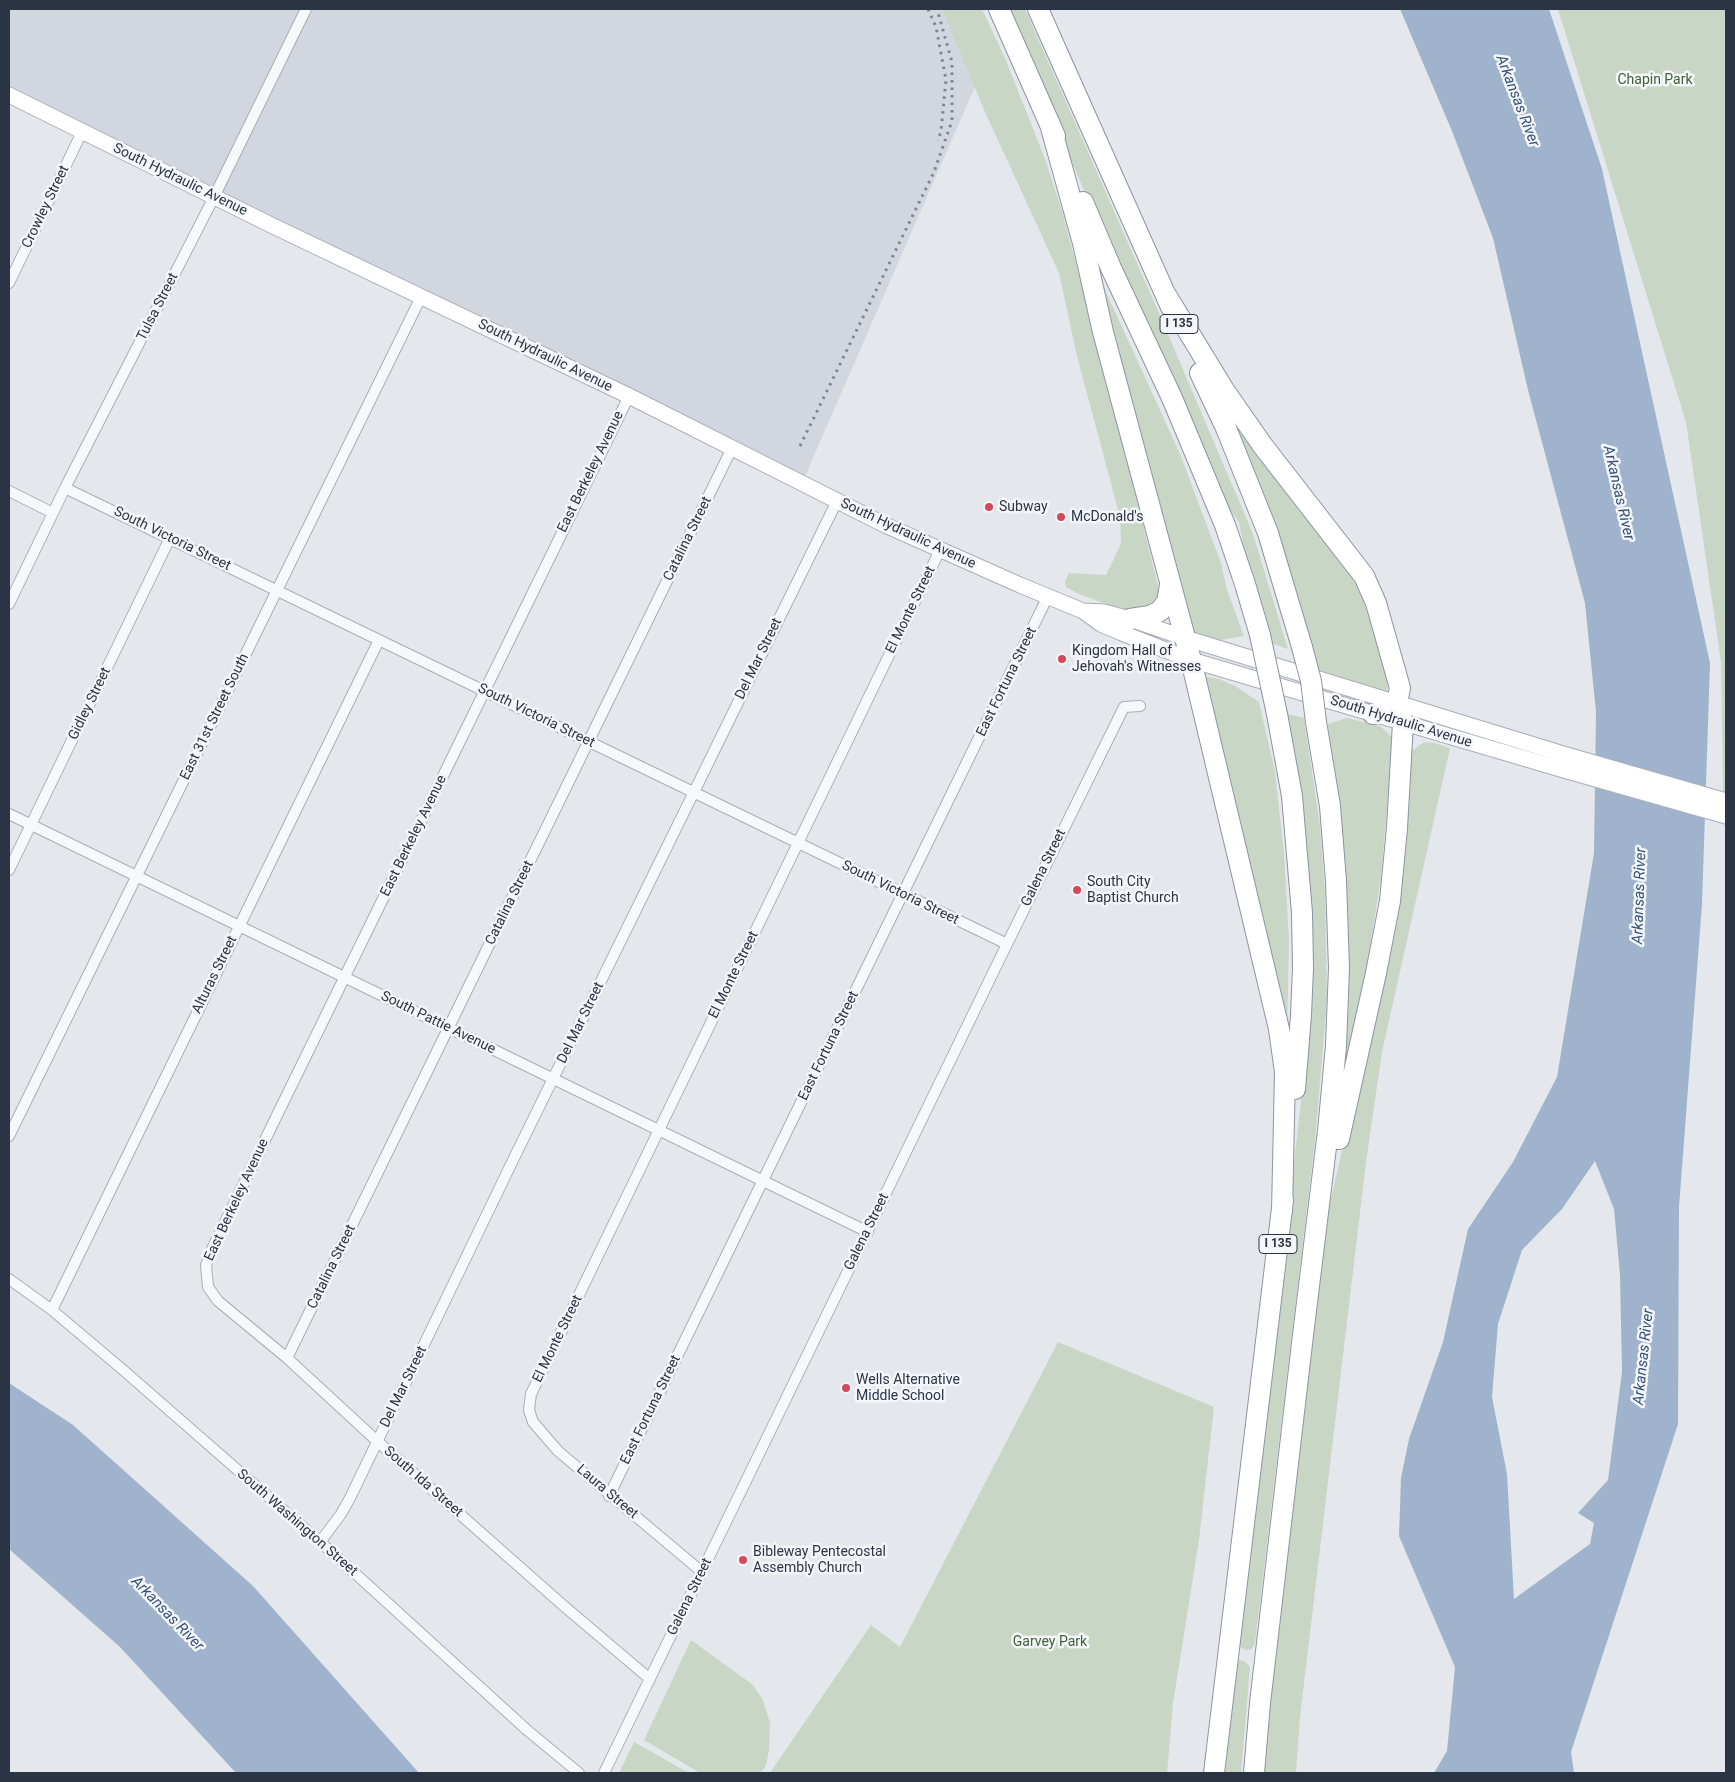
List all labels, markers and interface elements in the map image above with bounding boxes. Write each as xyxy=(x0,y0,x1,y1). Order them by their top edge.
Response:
water label: Arkansas River xyxy=(1491,53,1543,149)
park label: Chapin Park xyxy=(1617,72,1693,88)
street label: South Hydraulic Avenue xyxy=(110,140,250,220)
street label: Crowley Street xyxy=(19,163,73,251)
street label: Tulsa Street xyxy=(134,270,182,344)
road number: I 135 xyxy=(1160,314,1198,334)
street label: South Hydraulic Avenue xyxy=(475,316,615,396)
street label: East Berkeley Avenue xyxy=(554,409,628,535)
water label: Arkansas River xyxy=(1598,444,1638,542)
street label: Catalina Street xyxy=(660,494,716,584)
street label: South Hydraulic Avenue xyxy=(838,495,978,573)
place label: Subway xyxy=(999,499,1048,515)
marker: Subway xyxy=(983,501,995,513)
street label: South Victoria Street xyxy=(111,503,233,575)
place label: McDonald's xyxy=(1071,509,1143,525)
marker: McDonald's xyxy=(1055,511,1067,523)
street label: El Monte Street xyxy=(883,564,939,656)
street label: Del Mar Street xyxy=(732,616,786,702)
street label: East Fortuna Street xyxy=(973,625,1041,739)
place label: Kingdom Hall of Jehovah's Witnesses xyxy=(1072,643,1201,676)
street label: East 31st Street South xyxy=(177,651,253,783)
marker: Kingdom Hall of Jehovah's Witnesses xyxy=(1056,653,1068,665)
street label: Gidley Street xyxy=(65,665,115,743)
street label: South Victoria Street xyxy=(475,680,597,752)
street label: South Hydraulic Avenue xyxy=(1328,692,1474,752)
street label: East Berkeley Avenue xyxy=(377,773,451,899)
street label: Galena Street xyxy=(1018,827,1070,909)
water label: Arkansas River xyxy=(1629,847,1651,945)
street label: South Victoria Street xyxy=(839,857,961,929)
street label: Catalina Street xyxy=(482,858,538,948)
place label: South City Baptist Church xyxy=(1087,874,1179,906)
marker: South City Baptist Church xyxy=(1071,884,1083,896)
street label: El Monte Street xyxy=(706,929,762,1021)
street label: Alturas Street xyxy=(189,933,241,1017)
street label: Del Mar Street xyxy=(554,980,608,1066)
street label: South Pattie Avenue xyxy=(378,988,498,1058)
street label: East Fortuna Street xyxy=(795,989,863,1103)
street label: East Berkeley Avenue xyxy=(201,1136,273,1264)
street label: Galena Street xyxy=(841,1191,893,1273)
street label: Catalina Street xyxy=(304,1222,360,1312)
road number: I 135 xyxy=(1259,1234,1297,1254)
street label: El Monte Street xyxy=(530,1293,586,1385)
water label: Arkansas River xyxy=(1630,1308,1658,1406)
street label: Del Mar Street xyxy=(377,1344,431,1430)
street label: East Fortuna Street xyxy=(617,1353,685,1467)
place label: Wells Alternative Middle School xyxy=(856,1372,960,1404)
marker: Wells Alternative Middle School xyxy=(840,1382,852,1394)
street label: South Ida Street xyxy=(380,1443,466,1521)
street label: Laura Street xyxy=(573,1461,641,1523)
street label: South Washington Street xyxy=(233,1466,361,1580)
place label: Bibleway Pentecostal Assembly Church xyxy=(753,1544,886,1576)
marker: Bibleway Pentecostal Assembly Church xyxy=(737,1554,749,1566)
street label: Galena Street xyxy=(664,1556,716,1638)
water label: Arkansas River xyxy=(127,1573,207,1655)
park label: Garvey Park xyxy=(1013,1634,1087,1650)

